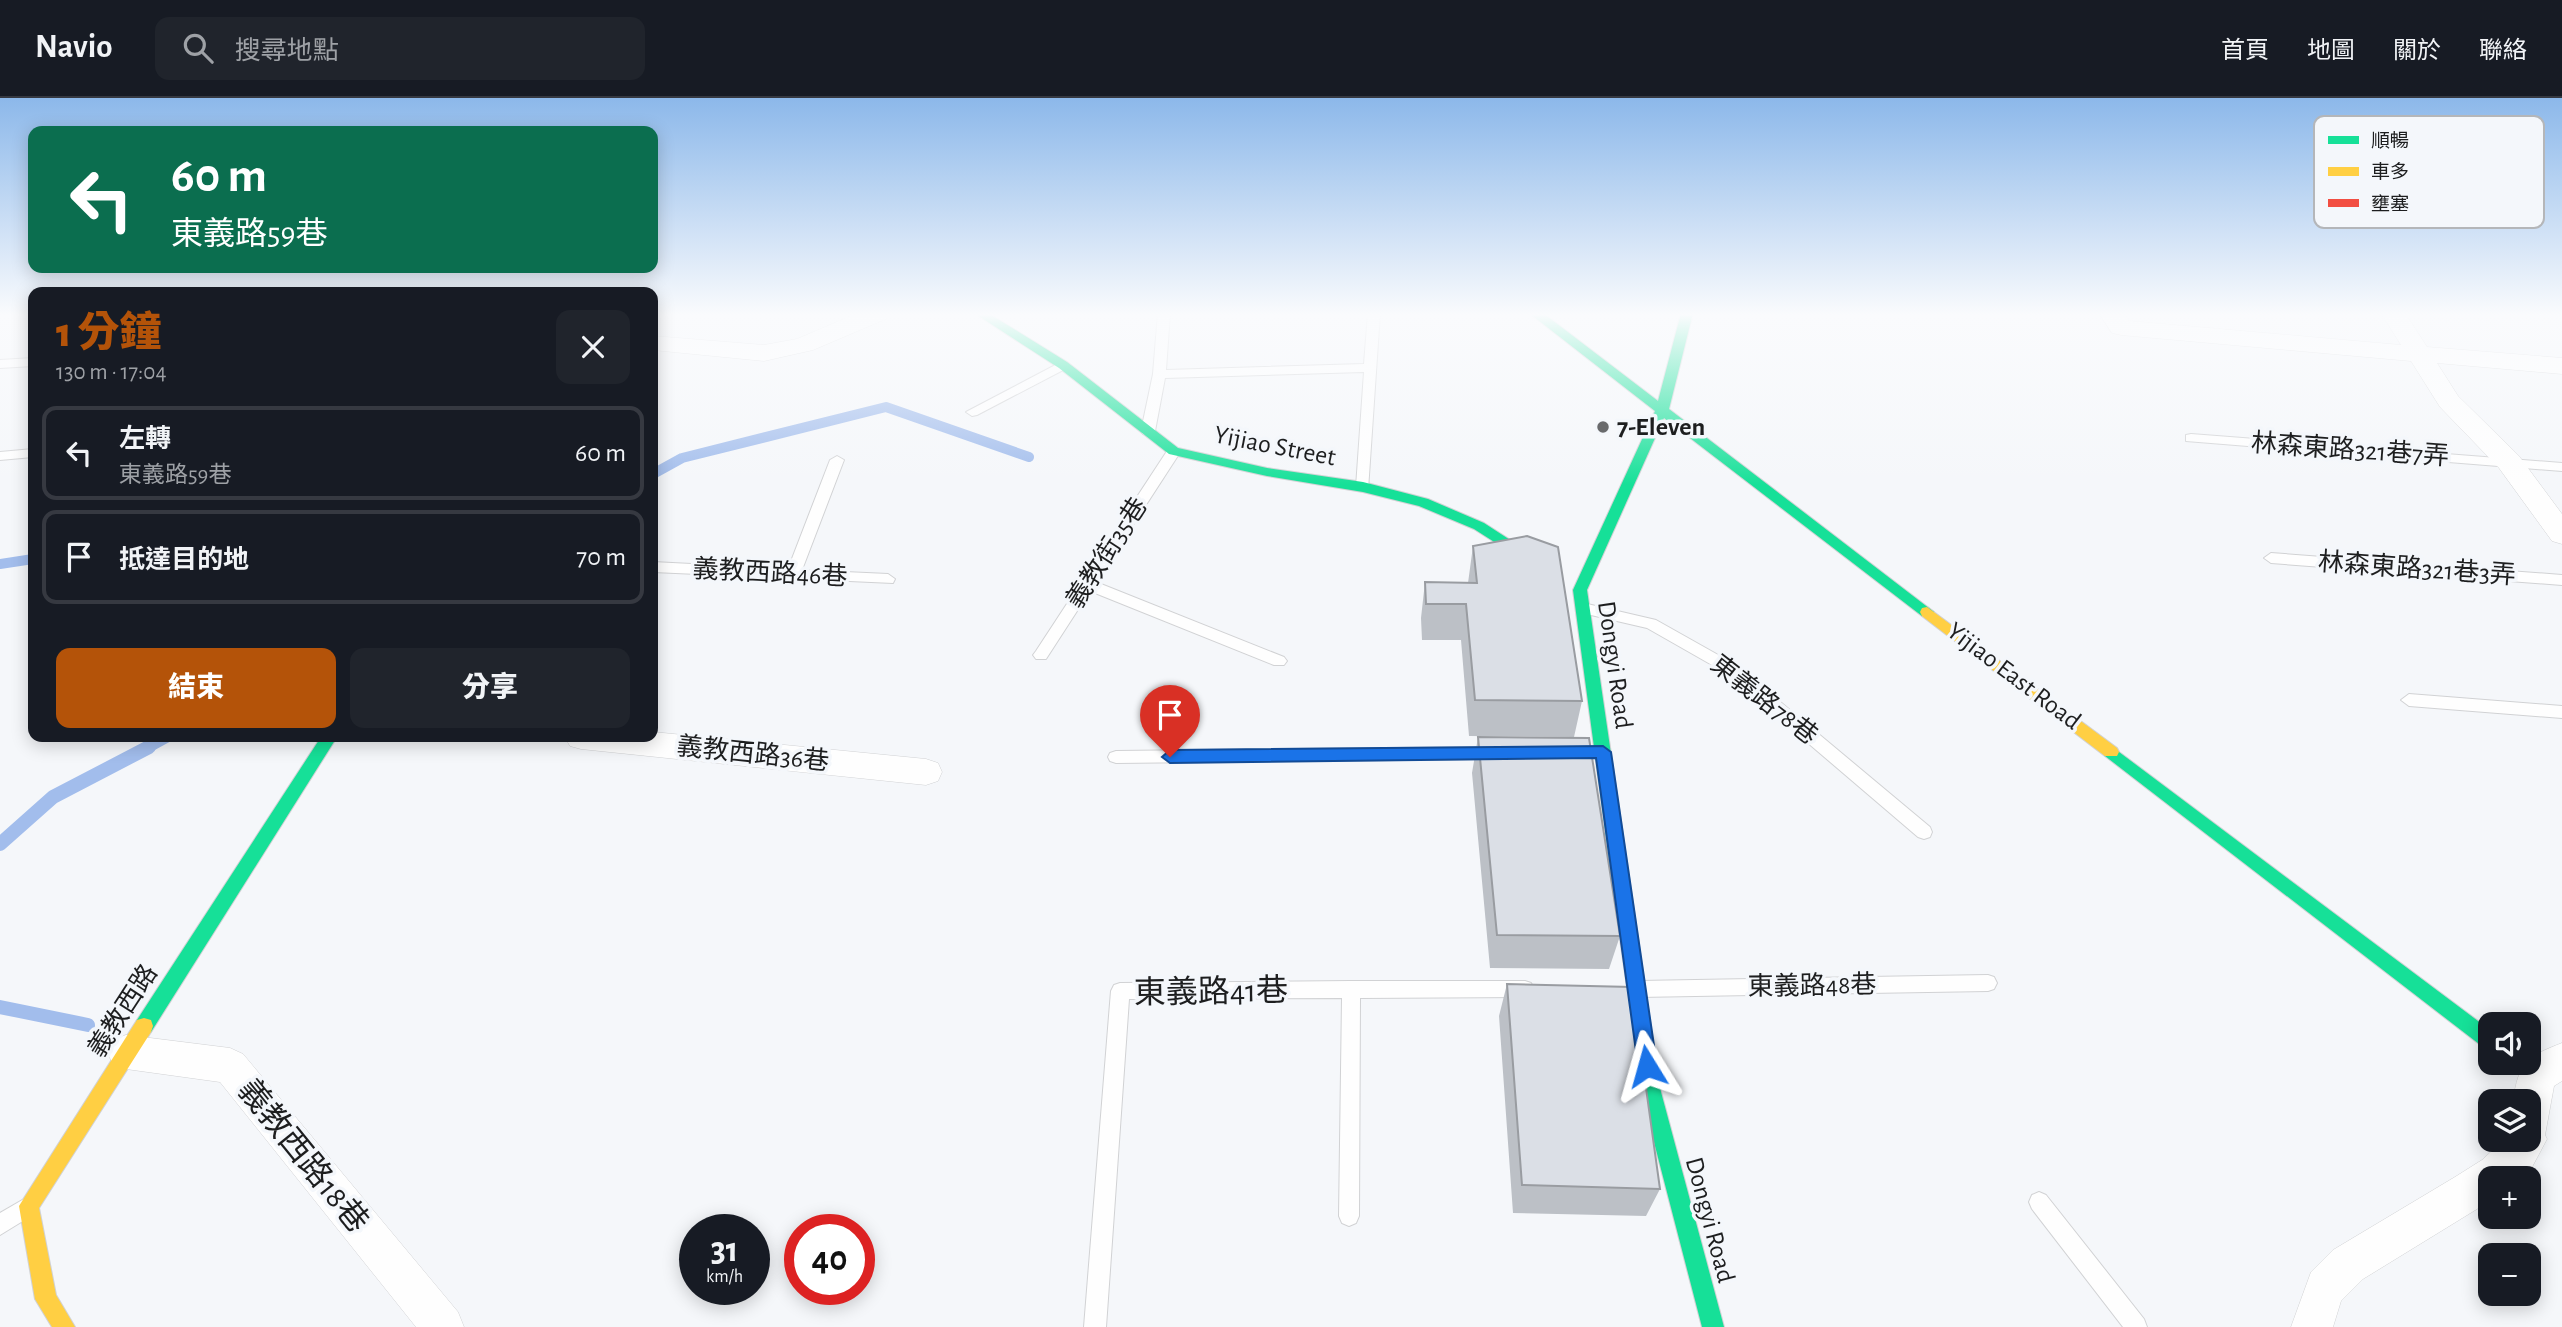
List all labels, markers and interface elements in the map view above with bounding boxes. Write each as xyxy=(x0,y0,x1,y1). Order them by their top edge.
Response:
search box xyxy=(155,17,645,80)
icon: search xyxy=(179,29,217,67)
text: Navio xyxy=(35,31,113,64)
text: 搜尋地點 xyxy=(235,38,339,64)
text: 首頁 xyxy=(2221,39,2269,63)
text: 地圖 xyxy=(2307,39,2355,63)
text: 關於 xyxy=(2393,39,2441,63)
text: 聯絡 xyxy=(2479,39,2527,63)
legend xyxy=(2314,116,2544,228)
text: 順暢 xyxy=(2371,131,2409,151)
text: 60 m xyxy=(171,152,267,201)
icon: left xyxy=(56,154,147,245)
text: 車多 xyxy=(2371,162,2409,182)
text: 壅塞 xyxy=(2371,194,2409,214)
text: 東義路59巷 xyxy=(171,218,327,250)
button: close xyxy=(556,310,630,384)
text: 1 分鐘 xyxy=(56,312,162,354)
text: 130 m · 17:04 xyxy=(56,361,167,384)
place label: 7-Eleven xyxy=(1617,414,1705,440)
marker: 7-Eleven xyxy=(1595,419,1611,435)
street label: Yijiao Street xyxy=(1212,421,1338,471)
text: 左轉 xyxy=(119,426,171,452)
street label: 林森東路321巷7弄 xyxy=(2250,429,2450,470)
icon: left xyxy=(60,434,98,472)
text: 60 m xyxy=(575,440,626,466)
text: 東義路59巷 xyxy=(119,464,231,487)
street label: 義教街35巷 xyxy=(1061,493,1152,613)
icon: arrive xyxy=(60,538,98,576)
text: 70 m xyxy=(576,544,626,570)
text: 抵達目的地 xyxy=(119,547,249,573)
street label: 林森東路321巷3弄 xyxy=(2317,548,2517,589)
street label: 義教西路46巷 xyxy=(692,555,848,590)
street label: Dongyi Road xyxy=(1593,599,1637,731)
street label: Yijiao East Road xyxy=(1942,617,2086,735)
button: 結束 xyxy=(56,648,336,728)
button: 分享 xyxy=(350,648,630,728)
street label: 東義路78巷 xyxy=(1706,650,1823,749)
pin xyxy=(1140,685,1200,757)
icon: arrive xyxy=(1151,696,1189,734)
street label: 義教西路36巷 xyxy=(676,732,831,775)
street label: 義教西路 xyxy=(83,960,162,1062)
street label: 東義路48巷 xyxy=(1747,971,1877,1000)
street label: 東義路41巷 xyxy=(1133,973,1288,1009)
map controls xyxy=(2478,1012,2541,1306)
button: sound xyxy=(2478,1012,2541,1075)
position arrow xyxy=(1610,1029,1684,1103)
street label: 義教西路18巷 xyxy=(232,1072,376,1238)
button: layers xyxy=(2478,1089,2541,1152)
street label: Dongyi Road xyxy=(1681,1154,1739,1286)
button: + xyxy=(2478,1166,2541,1229)
speed limit sign: 40 xyxy=(784,1214,875,1305)
text: 31 xyxy=(711,1233,738,1268)
button: − xyxy=(2478,1243,2541,1306)
text: km/h xyxy=(706,1268,743,1286)

